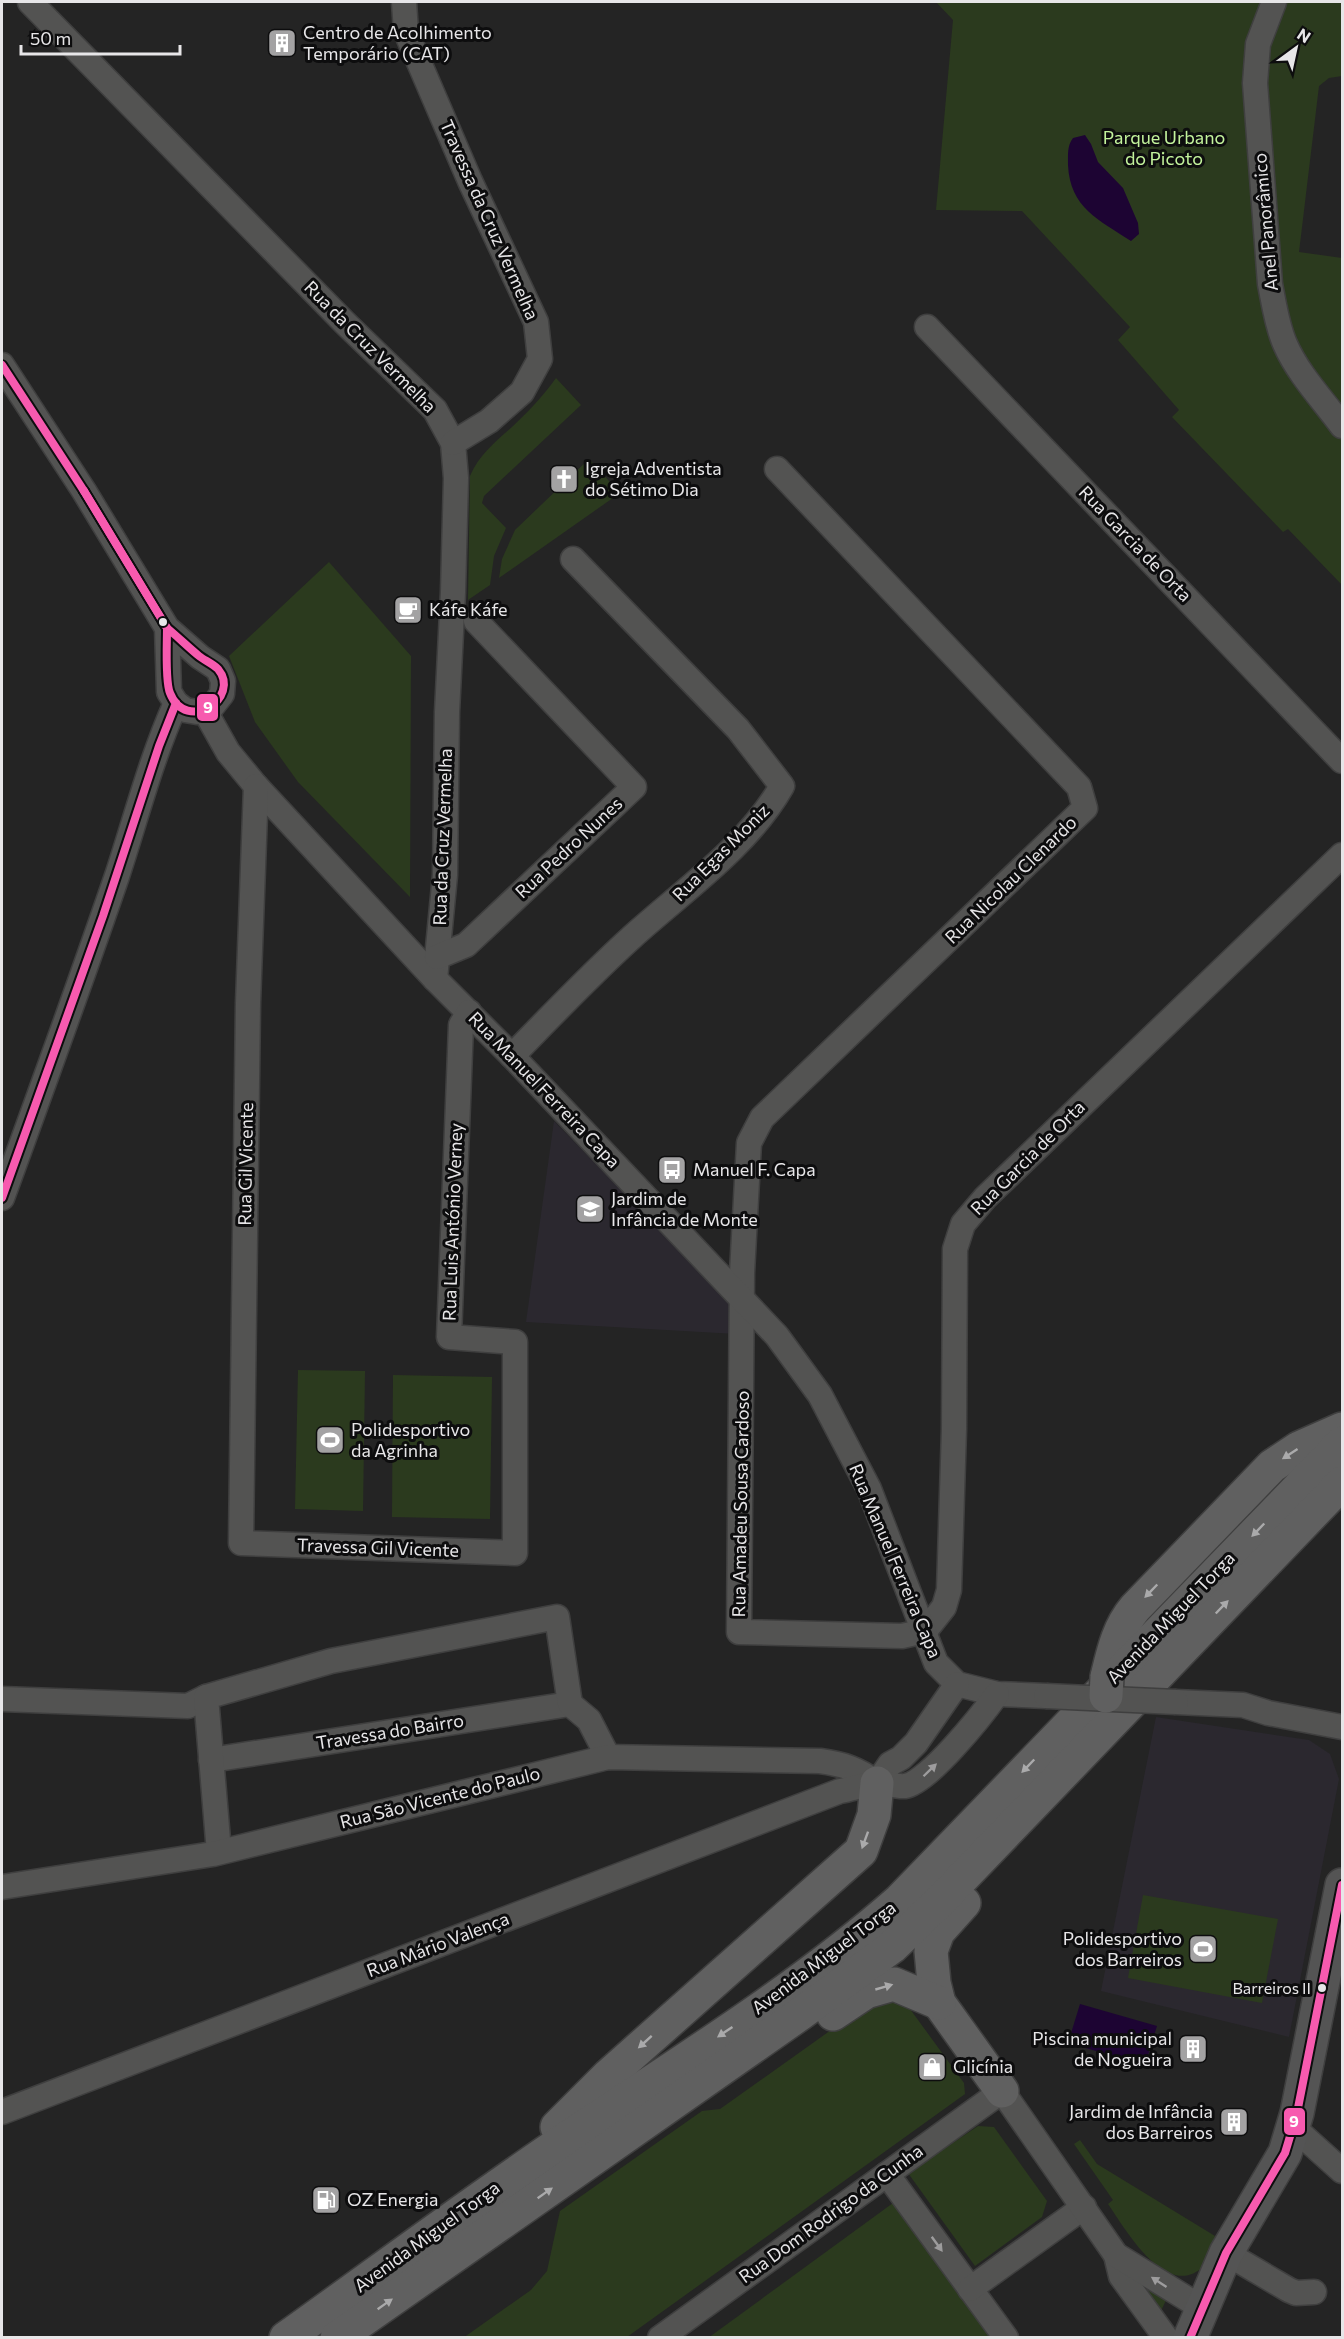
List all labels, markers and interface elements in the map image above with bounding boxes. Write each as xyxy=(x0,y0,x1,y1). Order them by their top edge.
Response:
scale bar xyxy=(21,18,180,56)
north arrow xyxy=(1266,18,1326,78)
place label: Centro de Acolhimento Temporário (CAT) xyxy=(303,21,492,64)
text: N xyxy=(1294,24,1315,46)
text: 50 m xyxy=(30,27,71,49)
building icon: Centro de Acolhimento Temporário (CAT) xyxy=(266,27,298,59)
street label: Travessa da Cruz Vermelha xyxy=(436,116,544,323)
park label: Parque Urbano do Picoto xyxy=(1103,126,1225,169)
street label: Anel Panorâmico xyxy=(1248,152,1282,292)
street label: Rua da Cruz Vermelha xyxy=(300,276,441,417)
place label: Igreja Adventista do Sétimo Dia xyxy=(585,457,722,500)
church icon: Igreja Adventista do Sétimo Dia xyxy=(548,463,580,495)
street label: Rua Garcia de Orta xyxy=(1075,481,1197,606)
cafe icon: Káfe Káfe xyxy=(392,594,424,626)
place label: Káfe Káfe xyxy=(429,598,508,620)
unlabelled marker xyxy=(157,616,169,628)
line badge: 9 xyxy=(196,693,219,722)
text: 9 xyxy=(203,697,213,716)
street label: Rua da Cruz Vermelha xyxy=(428,748,456,926)
street label: Rua Pedro Nunes xyxy=(510,792,626,903)
street label: Rua Egas Moniz xyxy=(667,799,773,905)
street label: Rua Nicolau Clenardo xyxy=(940,811,1081,948)
street label: Rua Manuel Ferreira Capa xyxy=(464,1007,625,1172)
street label: Rua Garcia de Orta xyxy=(965,1095,1089,1219)
street label: Rua Gil Vicente xyxy=(233,1102,257,1226)
street label: Rua Luis António Verney xyxy=(438,1123,466,1321)
bus stop icon: Manuel F. Capa xyxy=(656,1154,688,1186)
place label: Manuel F. Capa xyxy=(693,1158,816,1180)
place label: Jardim de Infância de Monte xyxy=(611,1187,758,1230)
school or university icon: Jardim de Infância de Monte xyxy=(574,1193,606,1225)
street label: Rua Amadeu Sousa Cardoso xyxy=(727,1390,753,1618)
place label: Polidesportivo da Agrinha xyxy=(351,1418,470,1461)
sports icon: Polidesportivo da Agrinha xyxy=(314,1424,346,1456)
one-way arrow xyxy=(1282,1449,1298,1460)
street label: Rua Manuel Ferreira Capa xyxy=(845,1460,947,1661)
one-way arrow xyxy=(1251,1522,1265,1536)
street label: Travessa Gil Vicente xyxy=(297,1533,459,1561)
street label: Avenida Miguel Torga xyxy=(1102,1547,1239,1688)
one-way arrow xyxy=(1144,1583,1158,1598)
one-way arrow xyxy=(1215,1601,1229,1615)
street label: Travessa do Bairro xyxy=(315,1708,465,1754)
one-way arrow xyxy=(1022,1759,1036,1773)
street label: Rua São Vicente do Paulo xyxy=(337,1761,542,1833)
one-way arrow xyxy=(922,1763,936,1777)
one-way arrow xyxy=(859,1831,869,1849)
street label: Avenida Miguel Torga xyxy=(747,1896,900,2019)
street label: Rua Mário Valença xyxy=(363,1907,512,1981)
place label: Polidesportivo dos Barreiros xyxy=(1063,1927,1182,1970)
sports icon: Polidesportivo dos Barreiros xyxy=(1187,1933,1219,1965)
place label: Barreiros II xyxy=(1232,1978,1311,1997)
one-way arrow xyxy=(875,1982,893,1991)
marker: Barreiros II xyxy=(1316,1982,1328,1994)
one-way arrow xyxy=(717,2026,733,2038)
place label: Piscina municipal de Nogueira xyxy=(1032,2027,1172,2070)
building icon: Piscina municipal de Nogueira xyxy=(1177,2033,1209,2065)
one-way arrow xyxy=(638,2036,653,2049)
shop icon: Glicínia xyxy=(916,2051,948,2083)
place label: Glicínia xyxy=(953,2055,1013,2077)
place label: Jardim de Infância dos Barreiros xyxy=(1069,2100,1213,2143)
building icon: Jardim de Infância dos Barreiros xyxy=(1218,2106,1250,2138)
line badge: 9 xyxy=(1283,2107,1306,2136)
text: 9 xyxy=(1289,2111,1299,2130)
street label: Rua Dom Rodrigo da Cunha xyxy=(734,2139,927,2287)
street label: Avenida Miguel Torga xyxy=(349,2176,504,2296)
fuel station icon: OZ Energia xyxy=(310,2184,342,2216)
one-way arrow xyxy=(537,2187,553,2199)
place label: OZ Energia xyxy=(347,2188,438,2210)
one-way arrow xyxy=(931,2235,943,2251)
one-way arrow xyxy=(1151,2277,1167,2288)
one-way arrow xyxy=(377,2298,393,2310)

